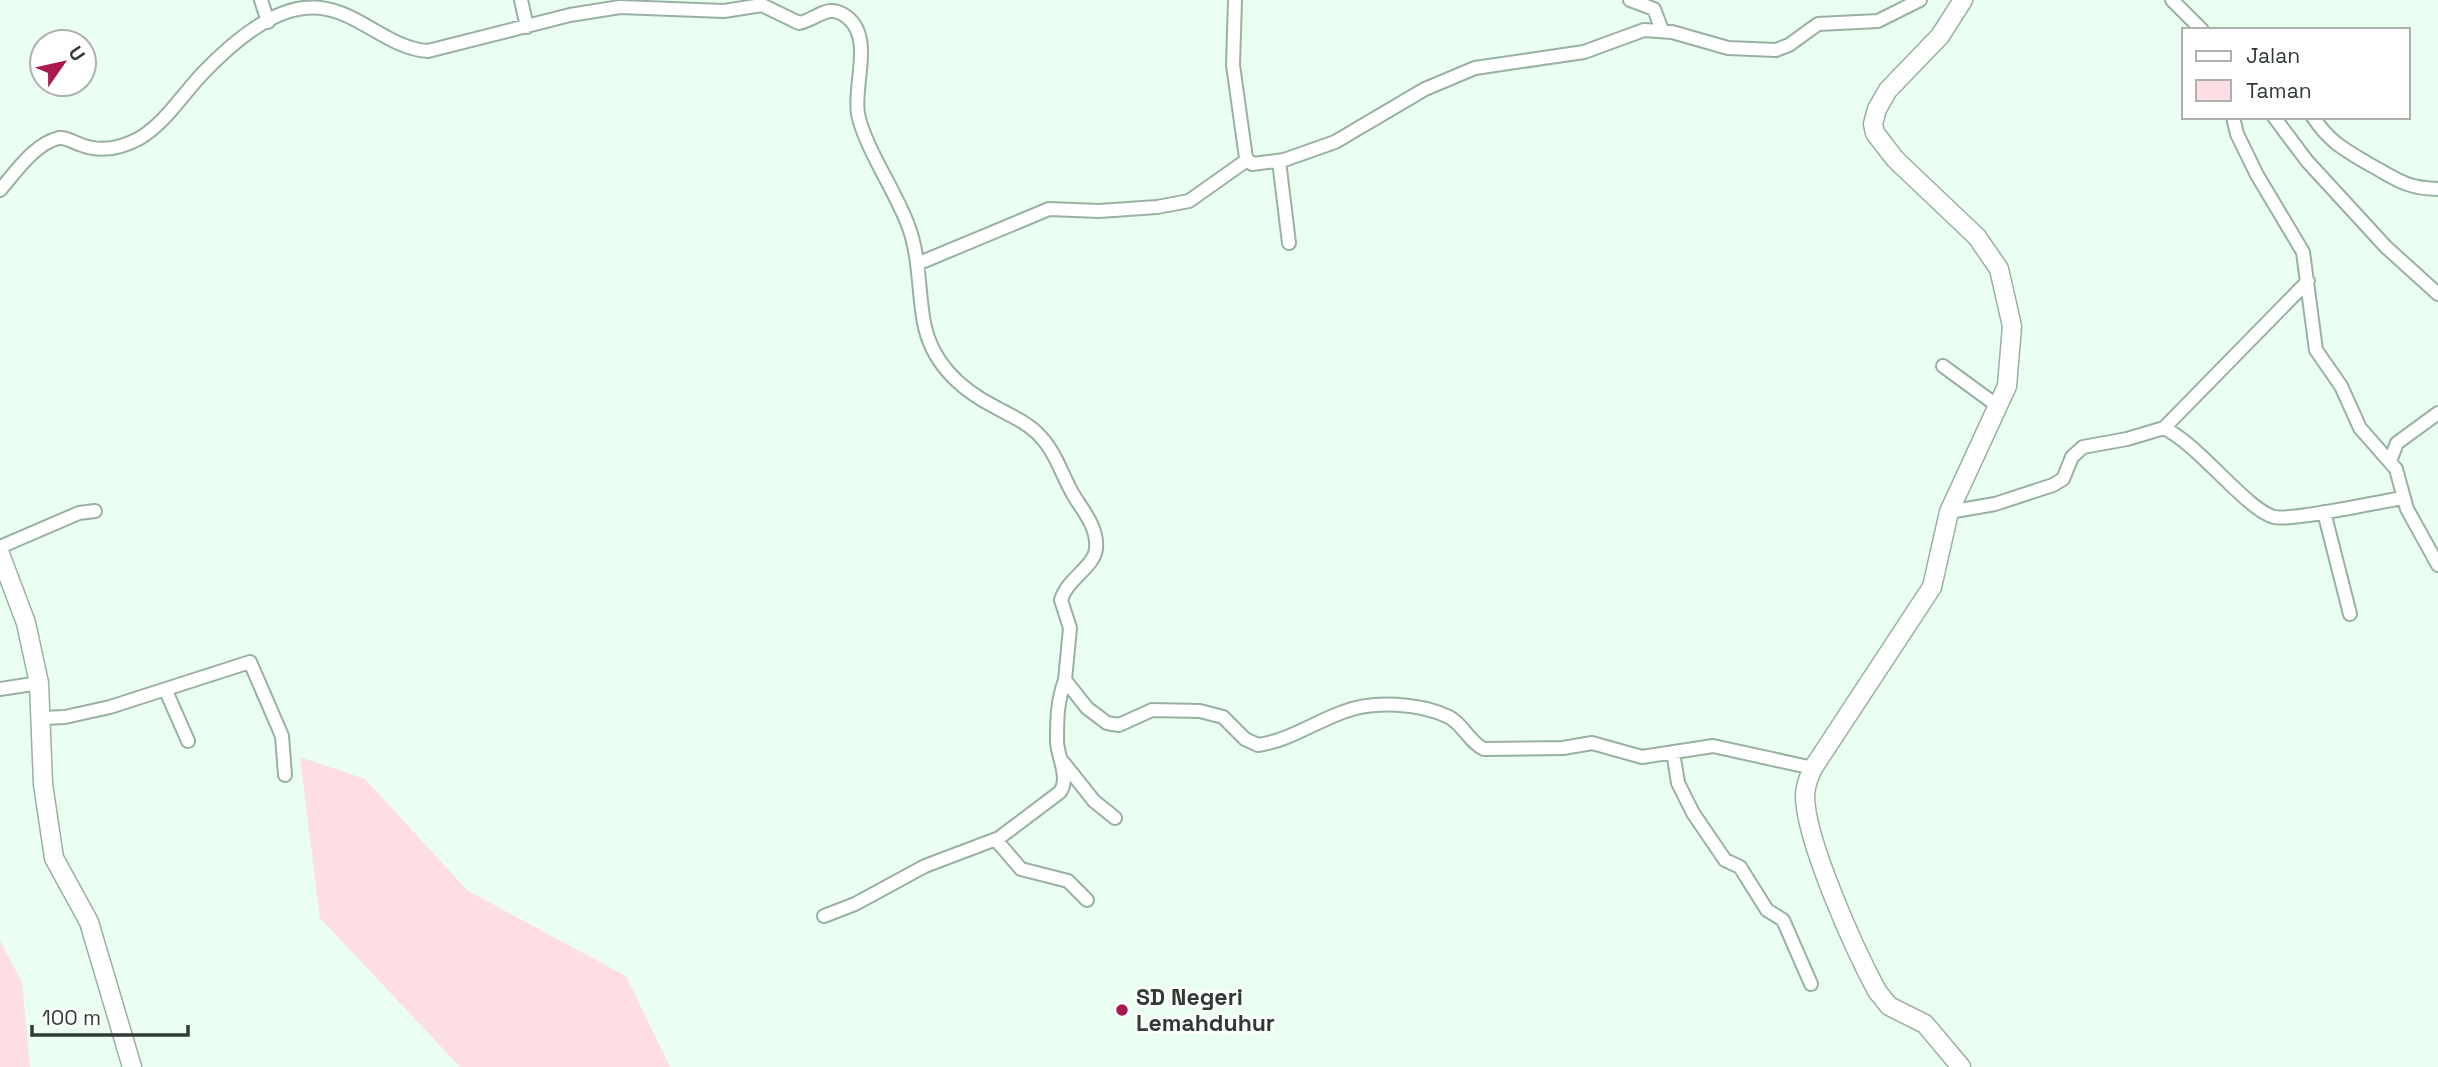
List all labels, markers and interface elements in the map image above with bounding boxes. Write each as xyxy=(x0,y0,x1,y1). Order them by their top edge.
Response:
north arrow xyxy=(28,28,98,98)
legend xyxy=(2182,28,2410,119)
text: U xyxy=(63,41,91,66)
text: Jalan xyxy=(2246,42,2300,69)
text: Taman xyxy=(2246,77,2312,104)
place label: SD Negeri Lemahduhur xyxy=(1136,982,1275,1038)
scale bar xyxy=(32,993,187,1038)
marker: SD Negeri Lemahduhur xyxy=(1114,1002,1130,1018)
text: 100 m xyxy=(42,1004,101,1031)

